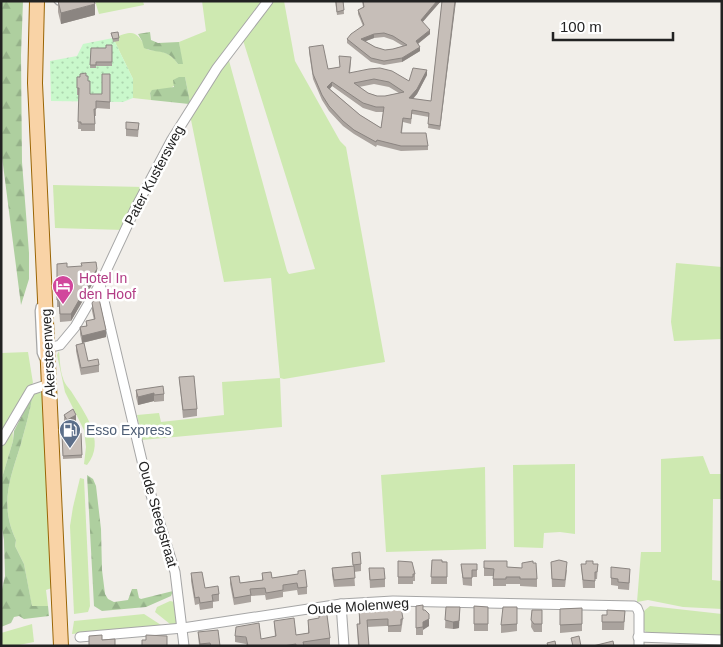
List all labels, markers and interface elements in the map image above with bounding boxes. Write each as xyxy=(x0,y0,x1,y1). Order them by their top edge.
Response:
scale bar xyxy=(553,10,673,42)
text: 100 m xyxy=(560,18,602,35)
street label: Pater Kustersweg xyxy=(121,122,187,228)
place label: Hotel In den Hoof xyxy=(79,270,136,302)
hotel icon: Hotel In den Hoof xyxy=(51,274,75,305)
street label: Akersteenweg xyxy=(38,308,58,398)
fuel station icon: Esso Express xyxy=(58,418,82,449)
place label: Esso Express xyxy=(86,422,172,438)
street label: Oude Steegstraat xyxy=(135,459,181,569)
street label: Oude Molenweg xyxy=(307,594,409,618)

